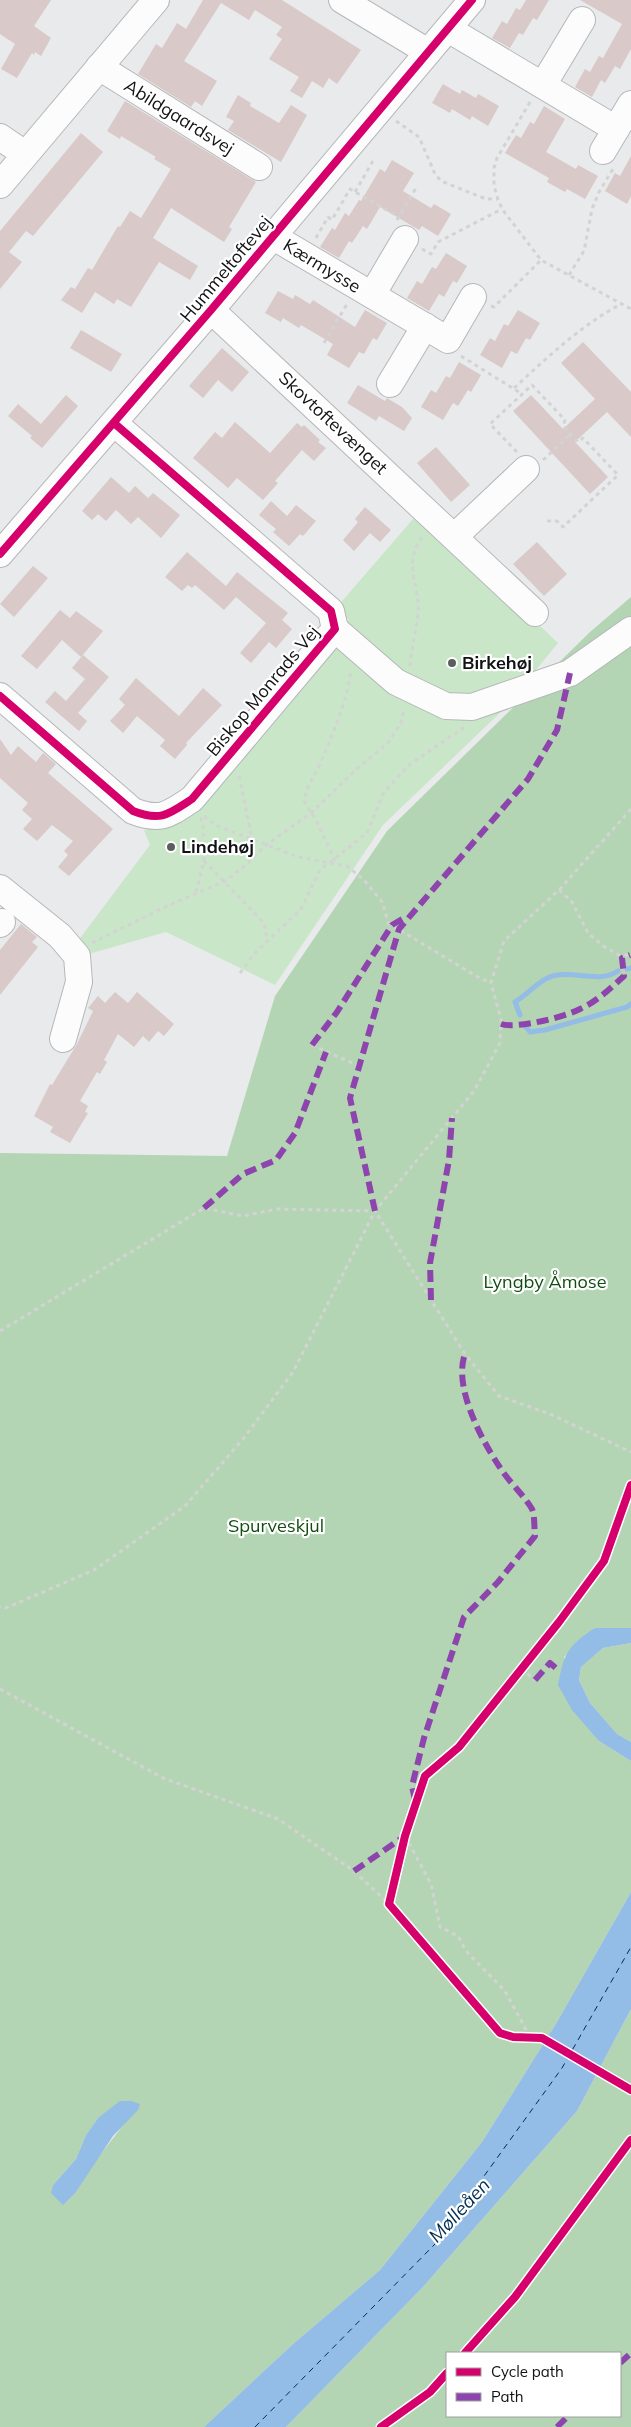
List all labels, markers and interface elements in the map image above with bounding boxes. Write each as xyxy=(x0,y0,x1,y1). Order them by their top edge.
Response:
street label: Abildgaardsvej xyxy=(120,74,239,160)
street label: Hummeltoftevej xyxy=(175,211,277,326)
street label: Kærmysse xyxy=(279,233,365,298)
street label: Skovtoftevænget xyxy=(274,366,393,479)
street label: Biskop Monrads Vej xyxy=(201,621,324,761)
place label: Birkehøj xyxy=(462,651,532,674)
marker: Birkehøj xyxy=(446,657,458,669)
place label: Lindehøj xyxy=(181,835,254,858)
marker: Lindehøj xyxy=(165,841,177,853)
park label: Lyngby Åmose xyxy=(484,1270,606,1293)
park label: Spurveskjul xyxy=(228,1514,324,1537)
water label: Mølleåen xyxy=(423,2173,495,2247)
legend xyxy=(446,2352,621,2417)
text: Cycle path xyxy=(491,2362,564,2381)
text: Path xyxy=(491,2387,523,2406)

